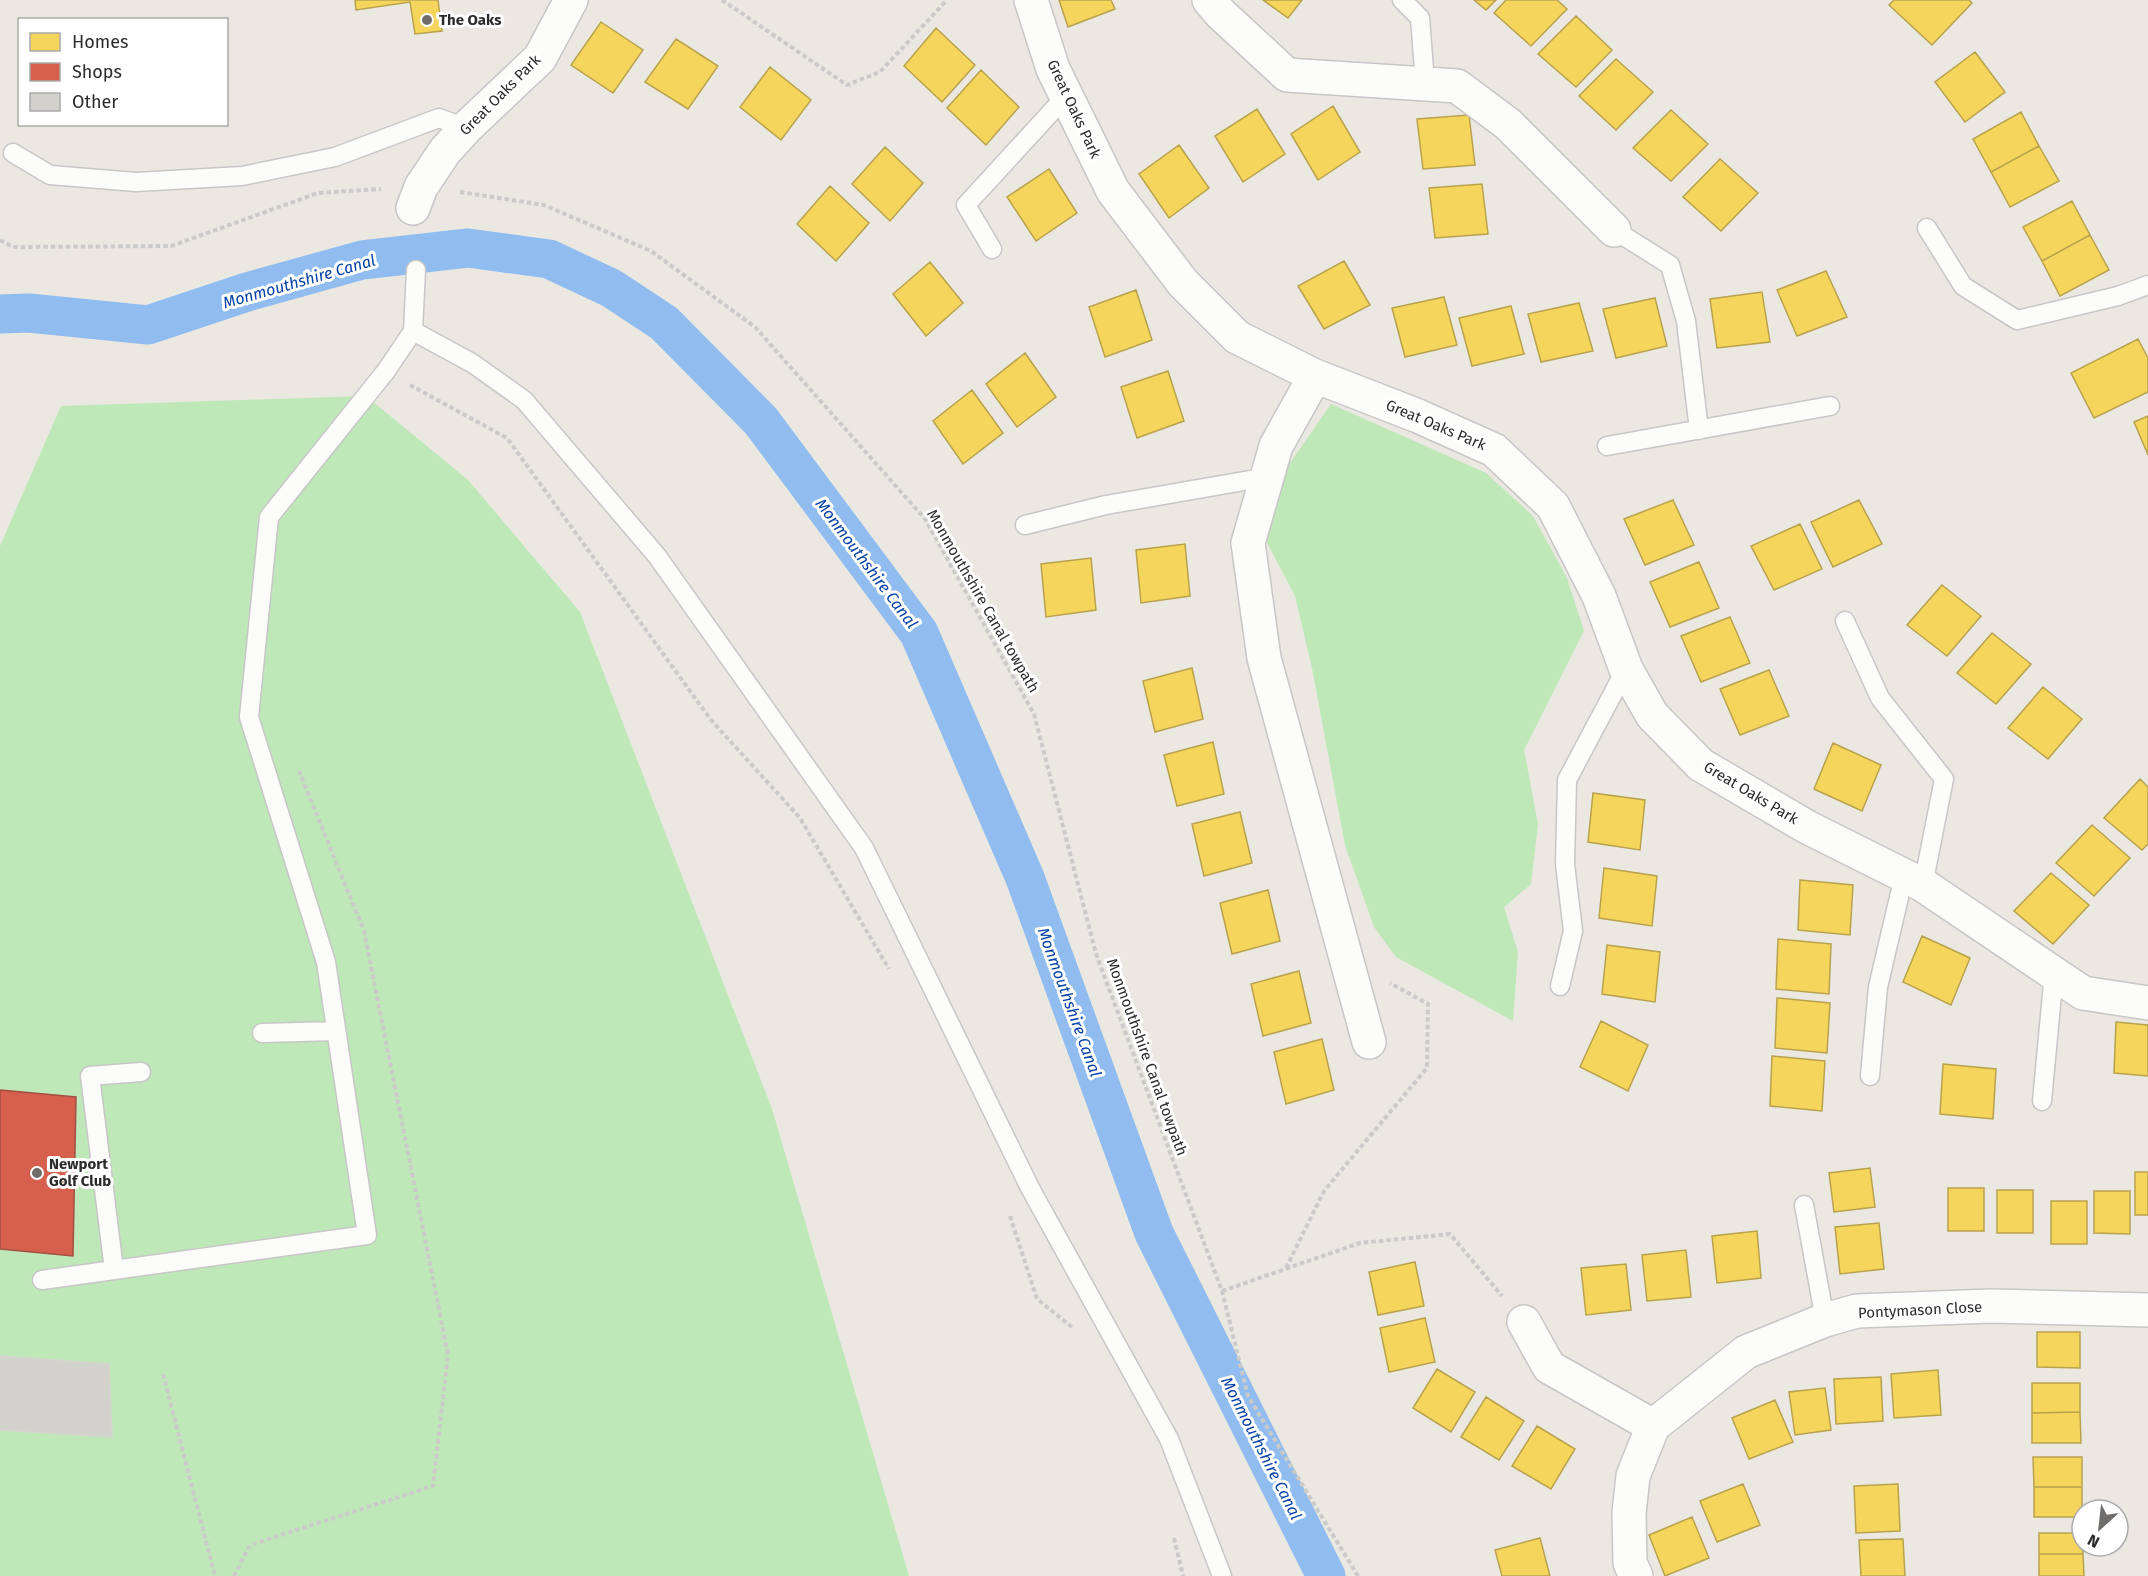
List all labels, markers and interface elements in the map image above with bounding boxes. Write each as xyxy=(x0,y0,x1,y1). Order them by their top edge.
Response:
place label: The Oaks xyxy=(439,11,501,29)
marker: The Oaks xyxy=(420,13,434,27)
legend xyxy=(18,18,228,126)
text: Homes xyxy=(72,31,128,53)
street label: Great Oaks Park xyxy=(456,51,544,139)
street label: Great Oaks Park xyxy=(1043,57,1105,162)
text: Shops xyxy=(72,61,122,83)
text: Other xyxy=(72,91,118,113)
water label: Monmouthshire Canal xyxy=(221,251,378,312)
street label: Great Oaks Park xyxy=(1383,396,1489,454)
water label: Monmouthshire Canal xyxy=(812,495,922,632)
street label: Monmouthshire Canal towpath xyxy=(923,506,1043,696)
street label: Great Oaks Park xyxy=(1701,758,1802,828)
water label: Monmouthshire Canal xyxy=(1034,925,1105,1080)
street label: Monmouthshire Canal towpath xyxy=(1103,956,1191,1158)
place label: Newport Golf Club xyxy=(49,1155,111,1190)
marker: Newport Golf Club xyxy=(30,1166,44,1180)
street label: Pontymason Close xyxy=(1857,1298,1983,1322)
water label: Monmouthshire Canal xyxy=(1217,1374,1306,1523)
north arrow xyxy=(2070,1498,2130,1558)
text: N xyxy=(2084,1530,2102,1552)

